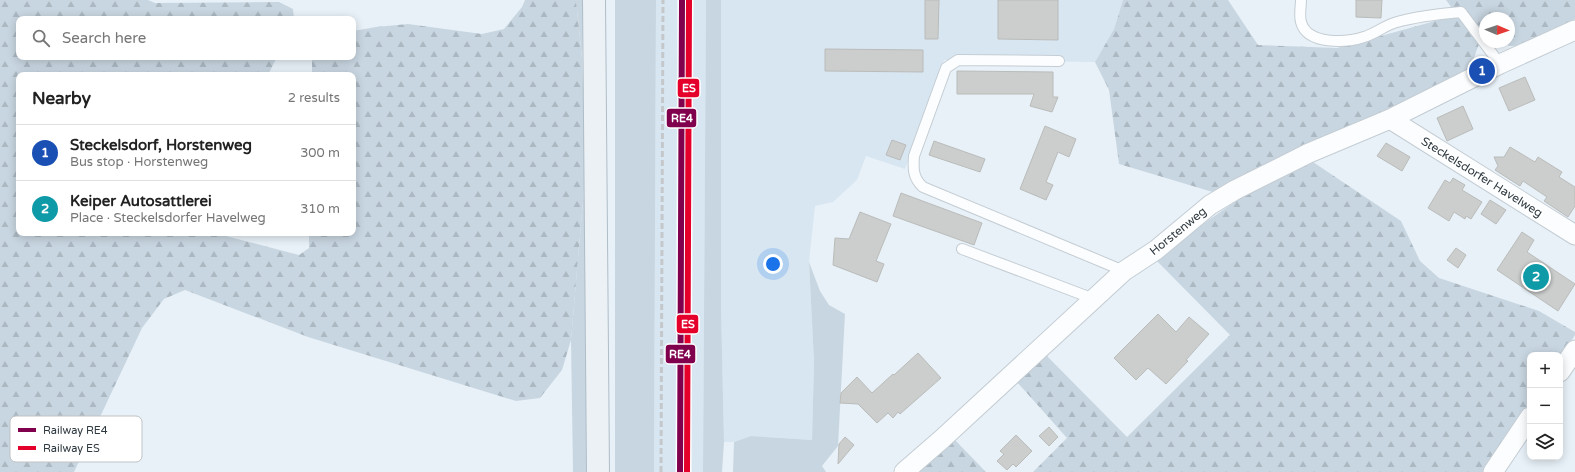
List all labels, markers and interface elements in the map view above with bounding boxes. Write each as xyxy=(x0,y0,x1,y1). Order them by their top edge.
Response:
north arrow xyxy=(1479,12,1515,48)
search box xyxy=(16,16,356,60)
icon: search xyxy=(30,27,52,49)
text: Search here xyxy=(62,29,146,47)
pin: 1 xyxy=(1469,56,1495,86)
line badge: ES xyxy=(677,78,700,98)
text: ES xyxy=(682,82,696,95)
text: Nearby xyxy=(32,88,91,109)
text: 2 results xyxy=(288,90,340,106)
line badge: RE4 xyxy=(666,108,697,128)
text: RE4 xyxy=(671,112,693,125)
street label: Steckelsdorfer Havelweg xyxy=(1419,134,1545,220)
text: Steckelsdorf, Horstenweg xyxy=(70,136,252,154)
text: 1 xyxy=(41,145,49,161)
text: 300 m xyxy=(300,145,340,161)
text: Bus stop · Horstenweg xyxy=(70,154,208,170)
text: Keiper Autosattlerei xyxy=(70,192,212,210)
text: 2 xyxy=(41,201,49,217)
text: 310 m xyxy=(300,201,340,217)
street label: Horstenweg xyxy=(1147,204,1209,258)
text: Place · Steckelsdorfer Havelweg xyxy=(70,210,266,226)
your location xyxy=(763,254,783,274)
pin: 2 xyxy=(1523,262,1549,292)
line badge: ES xyxy=(676,314,699,334)
text: ES xyxy=(681,318,695,331)
line badge: RE4 xyxy=(665,344,696,364)
text: RE4 xyxy=(669,348,691,361)
map controls xyxy=(1527,352,1563,460)
button: + xyxy=(1527,352,1563,388)
button: − xyxy=(1527,388,1563,424)
legend xyxy=(10,416,142,462)
text: Railway RE4 xyxy=(43,424,108,437)
button: layers xyxy=(1527,424,1563,460)
text: Railway ES xyxy=(43,442,100,455)

